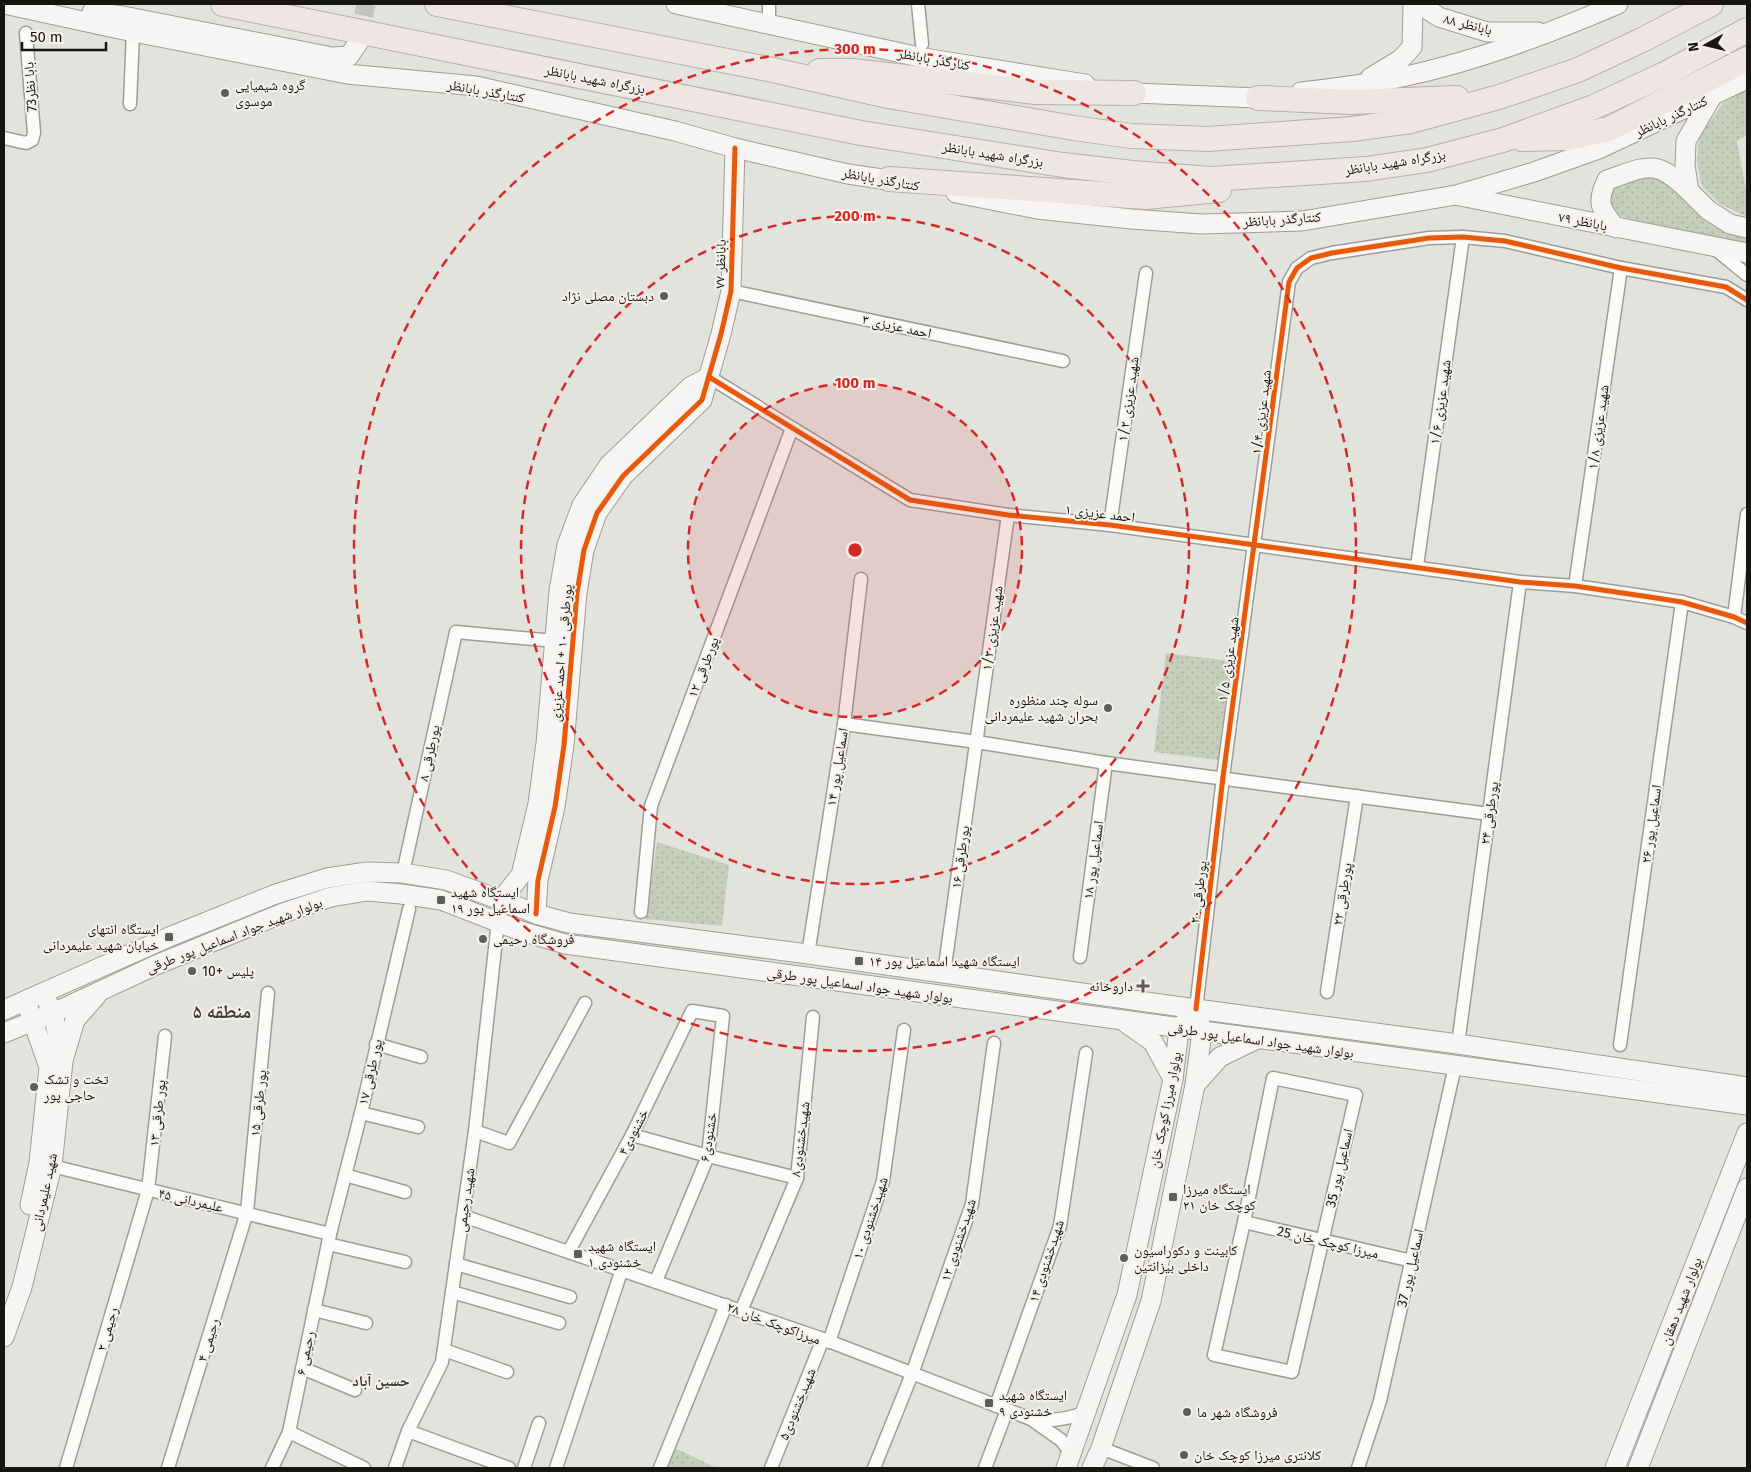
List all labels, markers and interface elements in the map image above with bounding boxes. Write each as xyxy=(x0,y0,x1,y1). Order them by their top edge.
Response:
street label: بابانظر ۸۸ xyxy=(1442,10,1494,39)
scale bar xyxy=(22,20,106,52)
north arrow xyxy=(1681,20,1731,70)
text: 50 m xyxy=(30,28,63,46)
text: 300 m xyxy=(833,40,876,58)
text: N xyxy=(1685,41,1703,53)
street label: کنارگذر بابانظر xyxy=(895,45,972,74)
street label: بابا نظر73 xyxy=(20,61,41,112)
street label: بزرگراه شهید بابانظر xyxy=(542,61,647,98)
street label: کنتارگذر بابانظر xyxy=(445,76,526,107)
place label: گروه شیمیایی موسوی xyxy=(235,77,306,110)
marker: گروه شیمیایی موسوی xyxy=(219,87,231,99)
street label: کنتارگذر بابانظر xyxy=(1631,92,1711,141)
street label: بزرگراه شهید بابانظر xyxy=(940,138,1045,171)
street label: بزرگراه شهید بابانظر xyxy=(1342,146,1447,179)
street label: کنتارگذر بابانظر xyxy=(840,164,921,195)
text: 200 m xyxy=(834,207,876,225)
street label: کنتارگذر بابانظر xyxy=(1241,208,1322,231)
street label: بابانظر ۷۹ xyxy=(1557,208,1609,235)
street label: بابانظر ۷۷ xyxy=(711,239,730,289)
place label: دبستان مصلی نژاد xyxy=(562,288,654,305)
marker: دبستان مصلی نژاد xyxy=(658,290,670,302)
street label: احمد عزیزی ۳ xyxy=(861,311,933,342)
street label: شهید عزیزی ۱/۲ xyxy=(1114,356,1143,443)
street label: شهید عزیزی ۱/۶ xyxy=(1426,359,1455,446)
street label: شهید عزیزی ۱/۴ xyxy=(1248,369,1275,455)
text: 100 m xyxy=(835,374,875,392)
street label: شهید عزیزی ۱/۸ xyxy=(1584,384,1613,471)
street label: احمد عزیزی ۱ xyxy=(1064,501,1136,526)
centre of rings xyxy=(846,541,864,559)
street label: پورطرقی ۱۰ + احمد عزیزی xyxy=(547,583,576,723)
street label: شهید عزیزی ۱/۳ xyxy=(978,585,1007,672)
street label: شهید عزیزی ۱/۵ xyxy=(1214,616,1243,703)
street label: پورطرقی ۱۲ xyxy=(684,634,723,700)
place label: سوله چند منظوره بحران شهید علیمردانی xyxy=(984,692,1098,725)
marker: سوله چند منظوره بحران شهید علیمردانی xyxy=(1102,702,1114,714)
street label: پورطرقی ۸ xyxy=(415,723,444,783)
street label: اسماعیل پور ۱۴ xyxy=(823,727,852,807)
street label: پورطرقی ۲۴ xyxy=(1477,780,1502,846)
street label: اسماعیل پور ۲۶ xyxy=(1638,784,1666,864)
street label: اسماعیل پور ۱۸ xyxy=(1080,820,1108,900)
street label: پورطرقی ۱۶ xyxy=(948,824,973,890)
street label: پورطرقی ۲۰ xyxy=(1186,859,1211,925)
street label: پورطرقی ۲۲ xyxy=(1329,861,1356,927)
place label: ایستگاه شهید اسماعیل پور ۱۹ xyxy=(451,884,530,917)
street label: بولوار شهید جواد اسماعیل پور طرقی xyxy=(144,894,325,977)
marker: ایستگاه شهید اسماعیل پور ۱۹ xyxy=(435,894,447,906)
place label: ایستگاه انتهای خیابان شهید علیمردانی xyxy=(43,921,159,954)
marker: ایستگاه انتهای خیابان شهید علیمردانی xyxy=(163,931,175,943)
place label: فروشگاه رحیمی xyxy=(493,931,575,948)
marker: فروشگاه رحیمی xyxy=(477,933,489,945)
place label: ایستگاه شهید اسماعیل پور ۱۴ xyxy=(869,953,1020,970)
marker: ایستگاه شهید اسماعیل پور ۱۴ xyxy=(853,955,865,967)
place label: پلیس +10 xyxy=(202,963,254,980)
street label: بولوار شهید جواد اسماعیل پور طرقی xyxy=(766,964,954,1007)
marker: پلیس +10 xyxy=(186,965,198,977)
place label: داروخانه xyxy=(1089,978,1133,995)
marker: داروخانه xyxy=(1137,980,1149,992)
district label: منطقه ۵ xyxy=(193,1000,251,1023)
street label: بولوار شهید جواد اسماعیل پور طرقی xyxy=(1167,1019,1355,1062)
street label: پور طرقی ۱۷ xyxy=(355,1037,386,1107)
street label: بولوار میرزا کوچک خان xyxy=(1146,1050,1185,1170)
street label: پور طرقی ۱۵ xyxy=(247,1069,271,1137)
place label: تخت و تشک حاجی پور xyxy=(43,1071,109,1104)
street label: پور طرقی ۱۳ xyxy=(146,1079,170,1147)
marker: تخت و تشک حاجی پور xyxy=(28,1081,40,1093)
street label: شهیدخشنودی۸ xyxy=(787,1100,814,1178)
street label: خشنودی۴ xyxy=(615,1106,652,1158)
street label: خشنودی۶ xyxy=(696,1111,721,1163)
street label: اسماعیل پور 35 xyxy=(1322,1127,1357,1209)
street label: شهید علیمردانی xyxy=(28,1151,61,1233)
street label: شهید رحیمی xyxy=(453,1167,478,1233)
street label: شهیدخشنودی ۱۰ xyxy=(849,1175,892,1262)
place label: ایستگاه میرزا کوچک خان ۲۱ xyxy=(1183,1181,1256,1214)
street label: علیمردانی ۴۵ xyxy=(157,1185,225,1216)
marker: ایستگاه میرزا کوچک خان ۲۱ xyxy=(1167,1191,1179,1203)
street label: شهیدخشنودی ۱۲ xyxy=(937,1197,980,1284)
street label: شهیدخشنودی ۱۴ xyxy=(1025,1218,1068,1305)
street label: میرزا کوچک خان 25 xyxy=(1275,1223,1380,1262)
street label: اسماعیل پور 37 xyxy=(1393,1227,1428,1309)
place label: ایستگاه شهید خشنودی ۱ xyxy=(588,1238,656,1271)
place label: کابینت و دکوراسیون داخلی بیزانتین xyxy=(1134,1242,1238,1275)
marker: ایستگاه شهید خشنودی ۱ xyxy=(572,1248,584,1260)
marker: کابینت و دکوراسیون داخلی بیزانتین xyxy=(1118,1252,1130,1264)
street label: بولوار شهید دهقان xyxy=(1657,1255,1706,1347)
street label: میرزاکوچک خان ۲۸ xyxy=(725,1299,823,1348)
street label: رحیمی ۲ xyxy=(93,1305,122,1353)
street label: رحیمی ۴ xyxy=(194,1316,223,1364)
street label: رحیمی ۶ xyxy=(293,1329,318,1377)
street label: شهیدخشنودی۵ xyxy=(775,1366,820,1443)
district label: حسین آباد xyxy=(352,1372,410,1390)
place label: ایستگاه شهید خشنودی ۹ xyxy=(999,1387,1067,1420)
marker: ایستگاه شهید خشنودی ۹ xyxy=(983,1397,995,1409)
place label: فروشگاه شهر ما xyxy=(1197,1404,1278,1421)
marker: فروشگاه شهر ما xyxy=(1181,1406,1193,1418)
place label: کلانتری میرزا کوچک خان xyxy=(1194,1447,1321,1464)
marker: کلانتری میرزا کوچک خان xyxy=(1178,1449,1190,1461)

